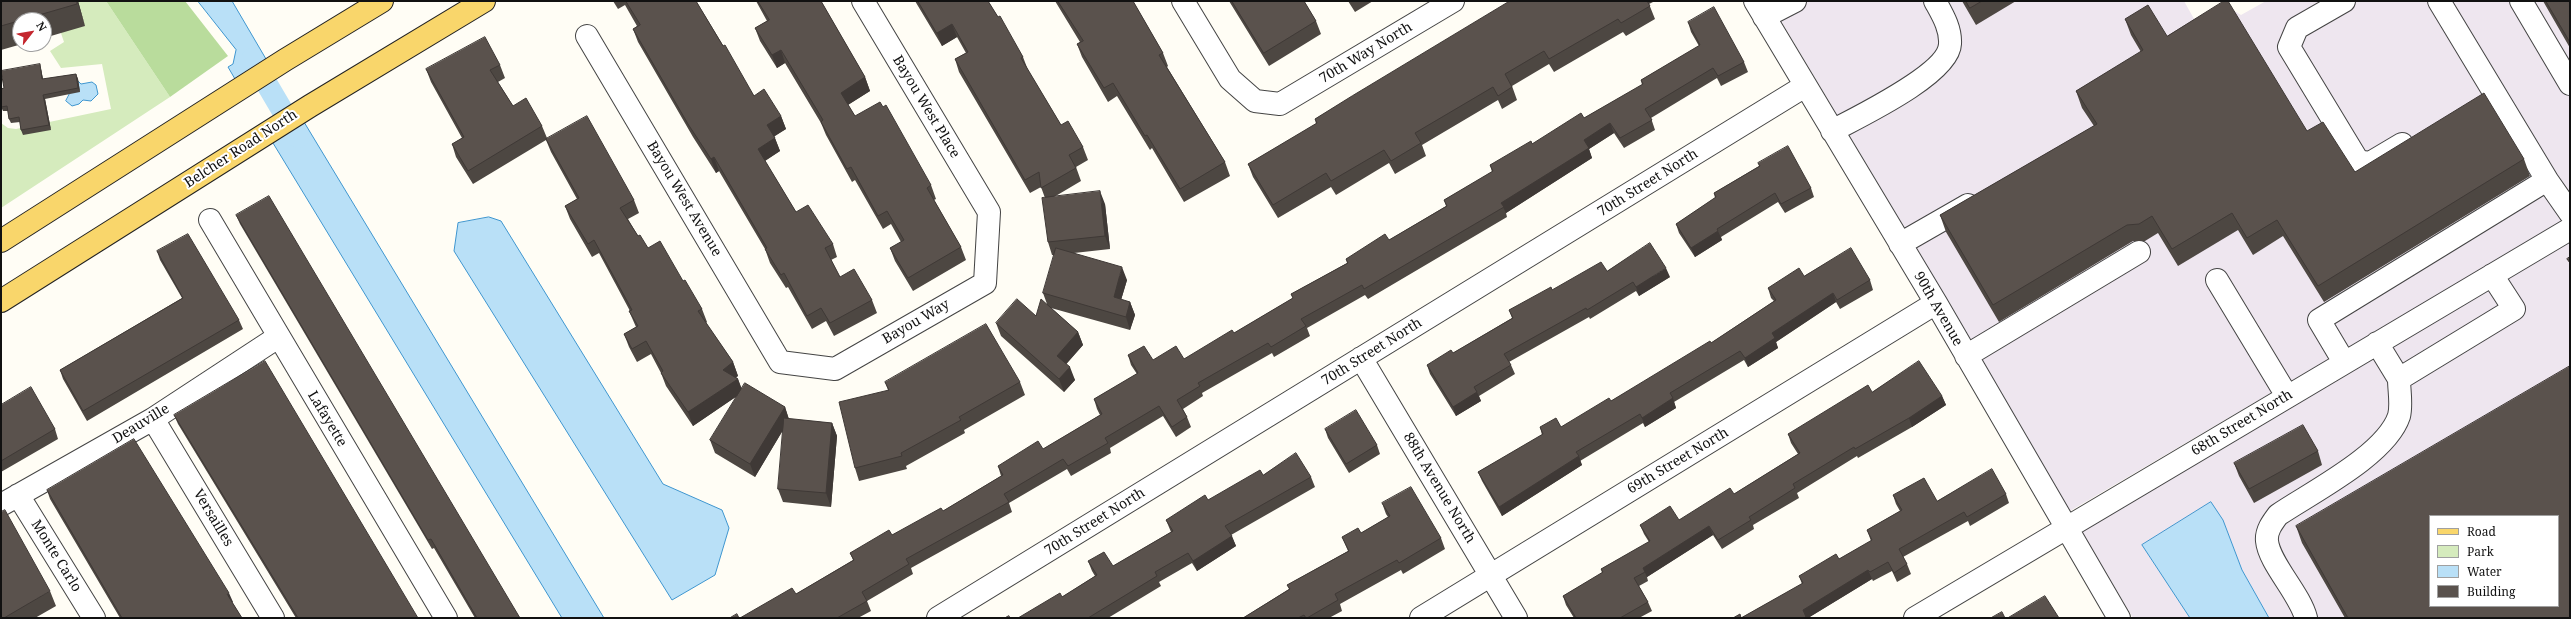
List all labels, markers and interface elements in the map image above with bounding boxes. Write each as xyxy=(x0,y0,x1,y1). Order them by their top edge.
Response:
north arrow xyxy=(12,12,52,52)
text: N xyxy=(33,18,51,34)
street label: 70th Way North xyxy=(1317,19,1415,87)
street label: Bayou West Place xyxy=(889,53,963,161)
street label: Belcher Road North xyxy=(181,106,301,192)
street label: Bayou West Avenue xyxy=(643,138,725,260)
street label: 70th Street North xyxy=(1595,145,1701,221)
street label: 90th Avenue xyxy=(1910,269,1966,349)
street label: Bayou Way xyxy=(880,296,952,348)
street label: 70th Street North xyxy=(1319,314,1425,390)
street label: 68th Street North xyxy=(2188,386,2296,460)
street label: Lafayette xyxy=(304,388,350,450)
street label: Deauville xyxy=(110,401,172,447)
street label: 69th Street North xyxy=(1624,424,1732,498)
street label: 88th Avenue North xyxy=(1399,430,1479,546)
street label: 70th Street North xyxy=(1042,484,1148,560)
street label: Versailles xyxy=(189,486,237,550)
legend xyxy=(2429,515,2559,607)
street label: Monte Carlo xyxy=(27,517,85,595)
text: Road xyxy=(2467,523,2496,540)
text: Park xyxy=(2467,543,2494,560)
text: Water xyxy=(2467,563,2502,580)
text: Building xyxy=(2467,583,2515,600)

